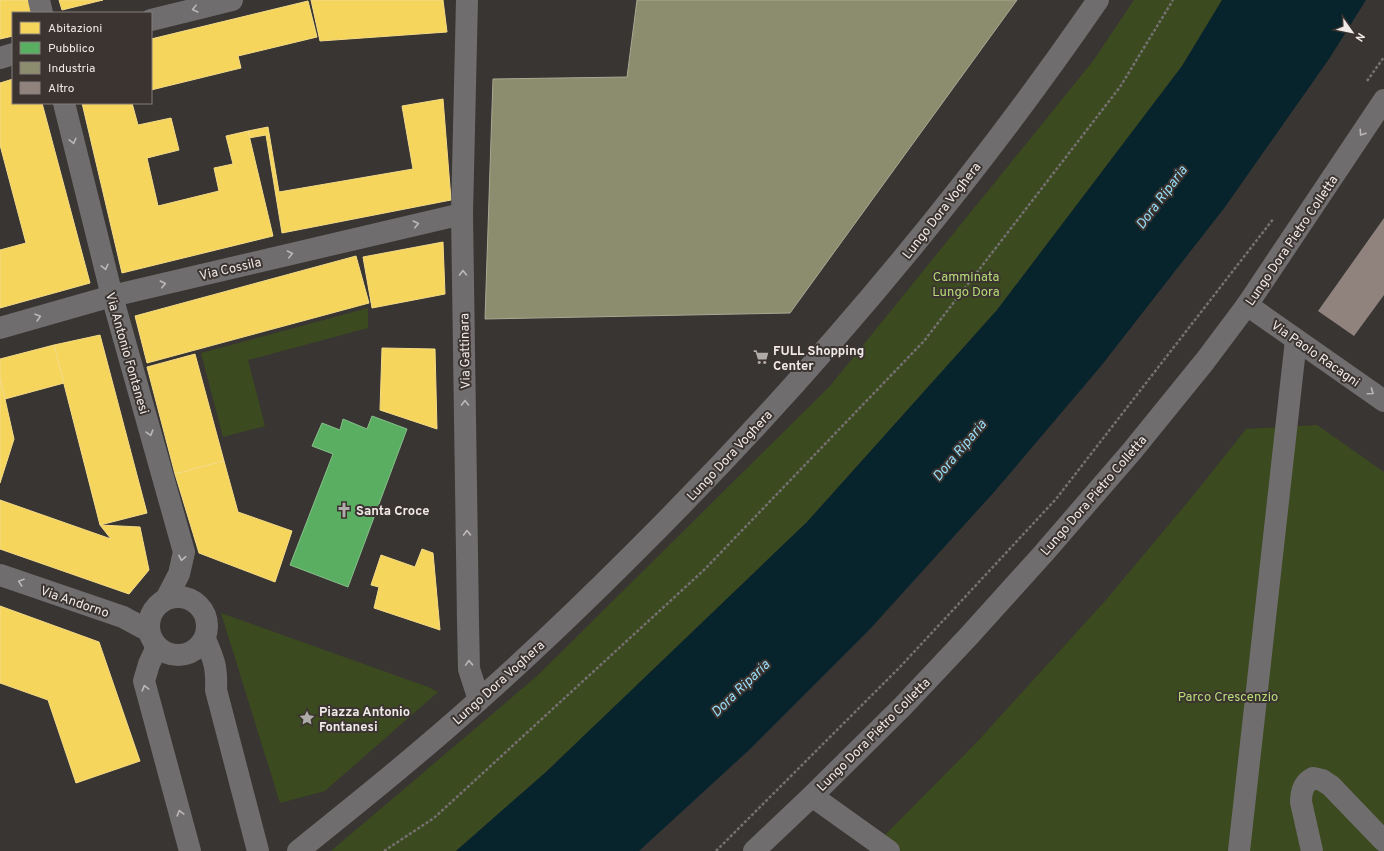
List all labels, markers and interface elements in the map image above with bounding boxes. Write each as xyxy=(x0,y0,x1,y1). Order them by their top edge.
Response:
one-way arrow xyxy=(191,5,198,13)
legend xyxy=(12,12,152,104)
north arrow xyxy=(1332,12,1372,52)
text: Abitazioni xyxy=(48,21,102,37)
text: N xyxy=(1352,30,1368,44)
text: Pubblico xyxy=(48,41,95,57)
text: Industria xyxy=(48,61,95,77)
text: Altro xyxy=(48,81,75,97)
one-way arrow xyxy=(1359,129,1367,136)
one-way arrow xyxy=(68,137,77,144)
street label: Lungo Dora Voghera xyxy=(900,160,985,263)
water label: Dora Riparia xyxy=(1133,162,1192,233)
street label: Lungo Dora Pietro Colletta xyxy=(1243,173,1342,309)
one-way arrow xyxy=(413,221,419,229)
one-way arrow xyxy=(286,250,293,259)
street label: Via Cossila xyxy=(198,255,263,285)
one-way arrow xyxy=(100,264,108,270)
one-way arrow xyxy=(459,270,467,276)
park label: Camminata Lungo Dora xyxy=(932,270,1000,301)
one-way arrow xyxy=(160,280,166,288)
street label: Via Antonio Fontanesi xyxy=(101,291,151,416)
one-way arrow xyxy=(34,313,41,322)
street label: Via Gattinara xyxy=(457,313,475,389)
street label: Via Paolo Racagni xyxy=(1267,318,1362,391)
place label: FULL Shopping Center xyxy=(773,344,864,375)
supermarket icon: FULL Shopping Center xyxy=(752,348,770,366)
one-way arrow xyxy=(1367,387,1374,395)
one-way arrow xyxy=(461,400,469,406)
street label: Lungo Dora Voghera xyxy=(684,408,777,505)
water label: Dora Riparia xyxy=(929,416,991,485)
one-way arrow xyxy=(145,429,154,436)
street label: Lungo Dora Pietro Colletta xyxy=(1038,433,1151,560)
church icon: Santa Croce xyxy=(335,501,353,519)
place label: Santa Croce xyxy=(356,504,429,520)
one-way arrow xyxy=(463,530,471,536)
one-way arrow xyxy=(178,555,187,561)
one-way arrow xyxy=(17,578,24,587)
street label: Via Andorno xyxy=(38,584,111,622)
street label: Lungo Dora Voghera xyxy=(450,638,549,729)
water label: Dora Riparia xyxy=(708,656,775,721)
one-way arrow xyxy=(465,660,473,666)
street label: Lungo Dora Pietro Colletta xyxy=(814,675,934,795)
one-way arrow xyxy=(142,685,150,691)
park label: Parco Crescenzio xyxy=(1178,690,1278,706)
place label: Piazza Antonio Fontanesi xyxy=(319,705,410,736)
place icon: Piazza Antonio Fontanesi xyxy=(298,709,316,727)
one-way arrow xyxy=(176,810,185,817)

